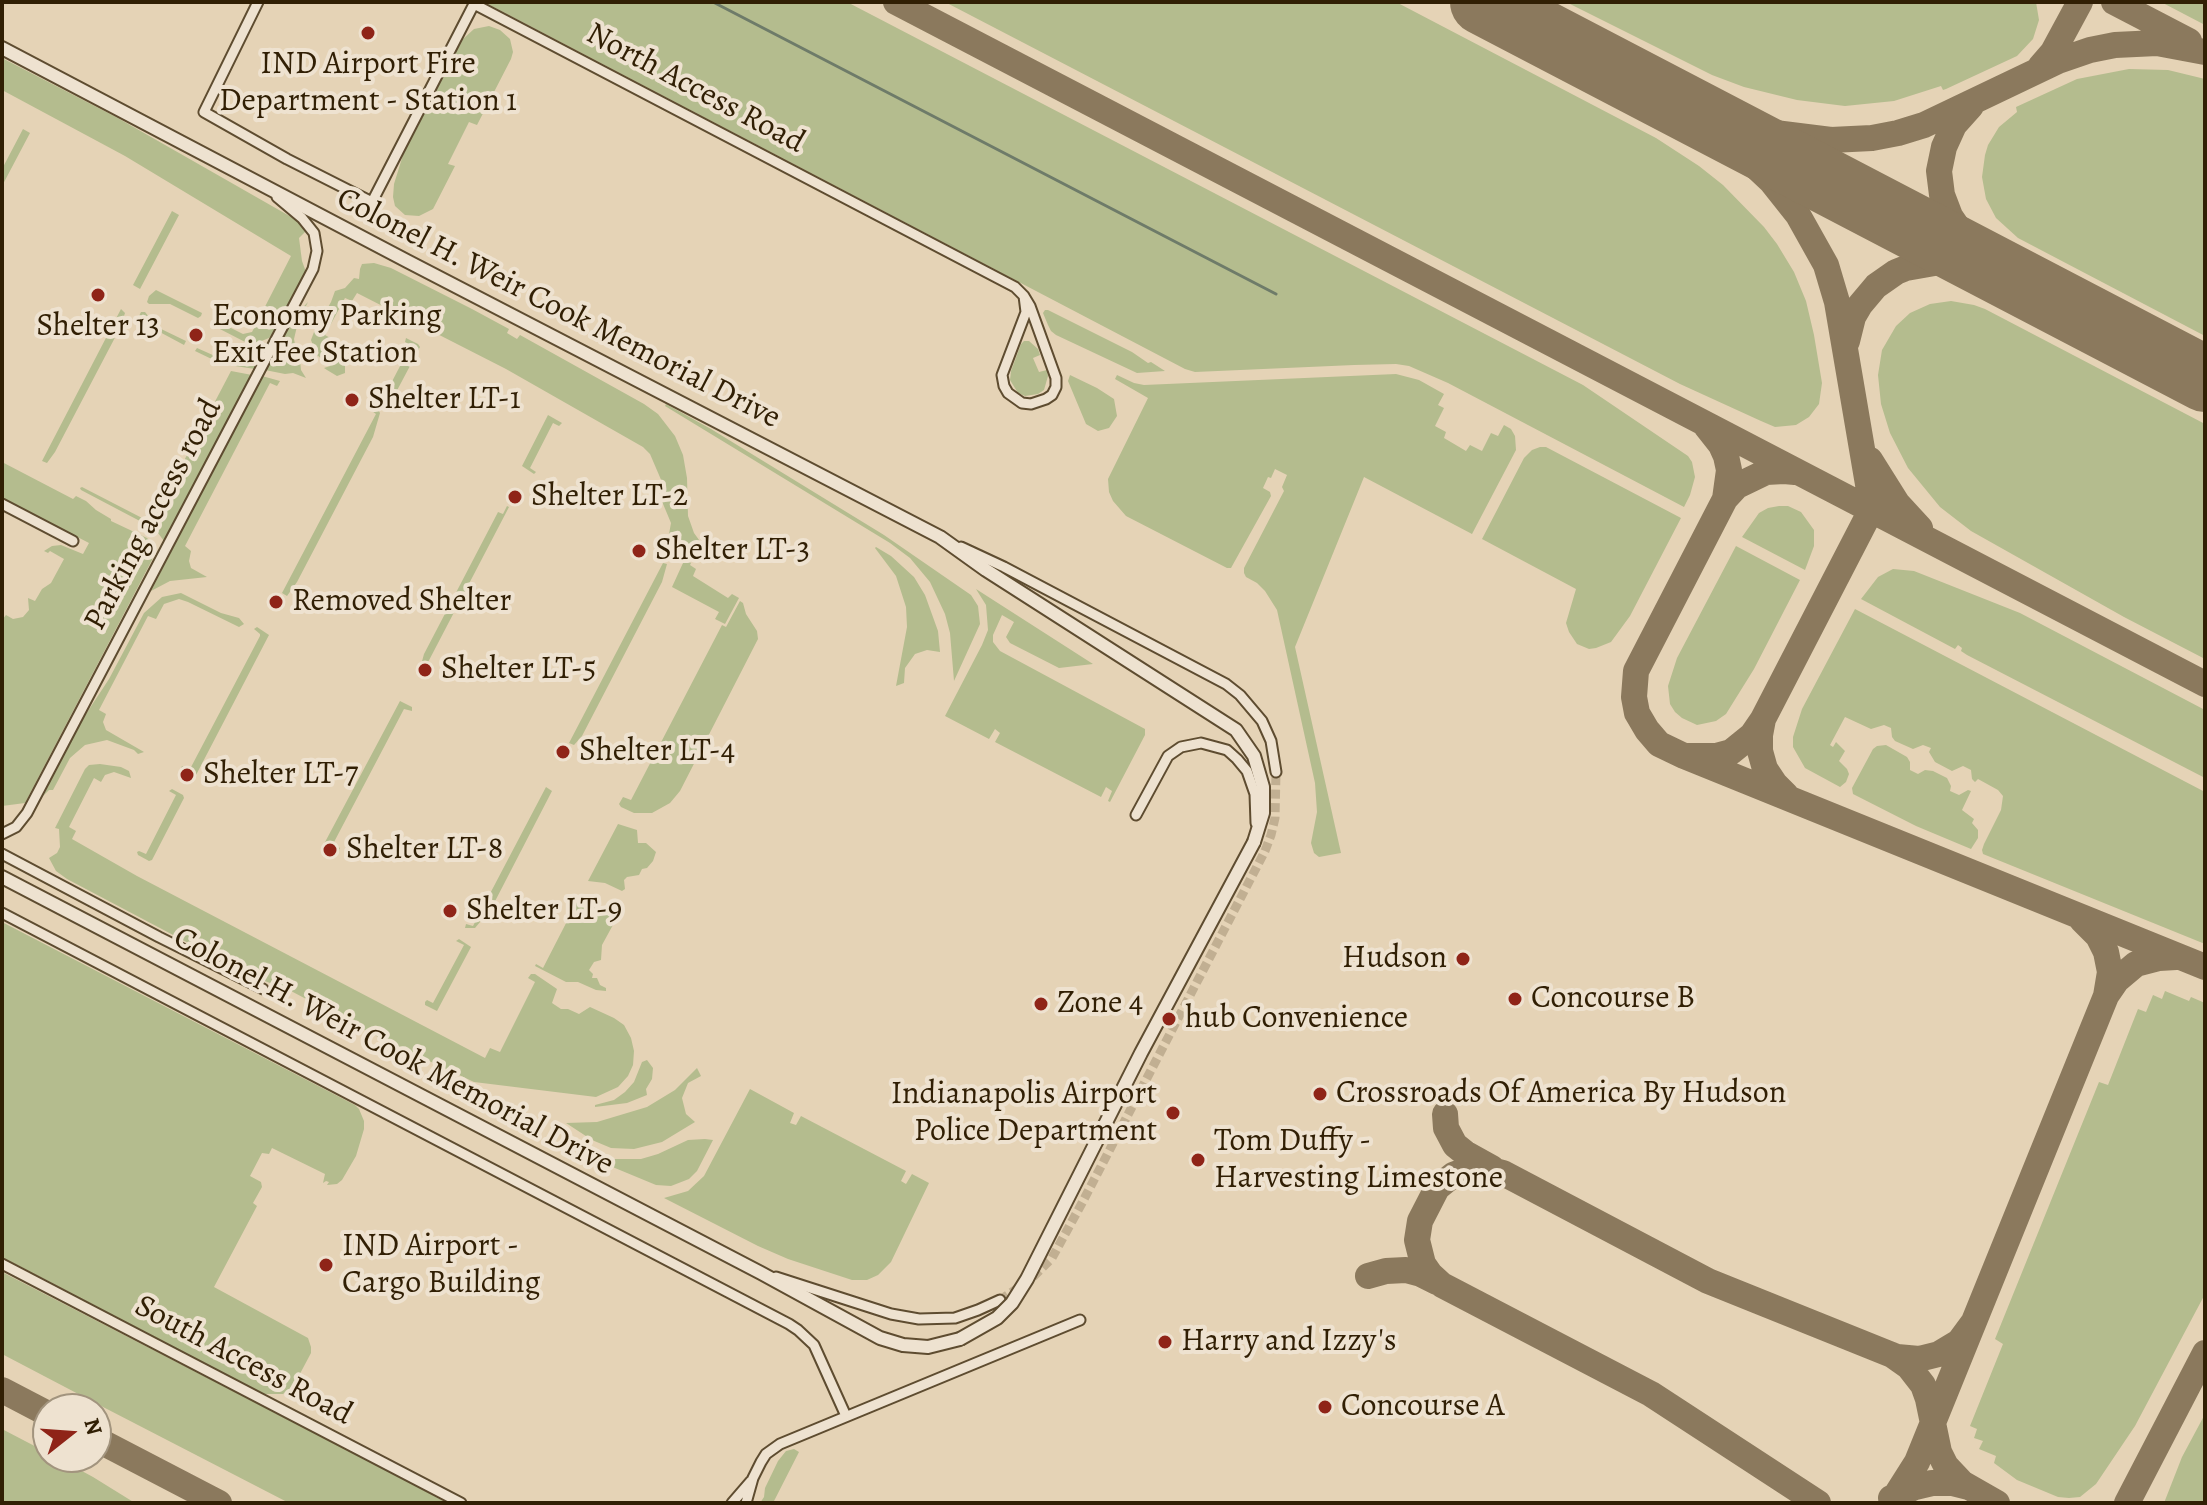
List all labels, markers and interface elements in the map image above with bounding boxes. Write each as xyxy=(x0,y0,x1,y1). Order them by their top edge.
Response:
street label: North Access Road xyxy=(579,15,811,163)
marker: IND Airport Fire Department - Station 1 xyxy=(359,24,377,42)
place label: IND Airport Fire Department - Station 1 xyxy=(219,46,517,121)
street label: Colonel H. Weir Cook Memorial Drive xyxy=(330,180,786,438)
marker: Shelter 13 xyxy=(89,286,107,304)
place label: Economy Parking Exit Fee Station xyxy=(212,298,442,373)
place label: Shelter 13 xyxy=(36,308,160,346)
marker: Economy Parking Exit Fee Station xyxy=(187,326,205,344)
place label: Shelter LT-1 xyxy=(368,381,521,419)
marker: Shelter LT-1 xyxy=(343,391,361,409)
street label: Parking access road xyxy=(77,393,231,637)
place label: Shelter LT-2 xyxy=(531,478,688,516)
marker: Shelter LT-2 xyxy=(506,488,524,506)
place label: Shelter LT-3 xyxy=(655,532,810,570)
marker: Shelter LT-3 xyxy=(630,542,648,560)
place label: Removed Shelter xyxy=(292,583,512,621)
marker: Removed Shelter xyxy=(267,593,285,611)
place label: Shelter LT-5 xyxy=(441,651,596,689)
marker: Shelter LT-5 xyxy=(416,661,434,679)
place label: Shelter LT-4 xyxy=(579,733,735,771)
marker: Shelter LT-4 xyxy=(554,743,572,761)
place label: Shelter LT-7 xyxy=(203,756,358,794)
marker: Shelter LT-7 xyxy=(178,766,196,784)
place label: Shelter LT-8 xyxy=(346,831,503,869)
marker: Shelter LT-8 xyxy=(321,841,339,859)
place label: Shelter LT-9 xyxy=(466,892,622,930)
marker: Shelter LT-9 xyxy=(441,902,459,920)
street label: Colonel H. Weir Cook Memorial Drive xyxy=(166,919,620,1185)
place label: Hudson xyxy=(1342,940,1447,978)
marker: Hudson xyxy=(1454,950,1472,968)
place label: Concourse B xyxy=(1531,980,1695,1018)
place label: Zone 4 xyxy=(1057,985,1143,1023)
marker: Concourse B xyxy=(1506,990,1524,1008)
marker: Zone 4 xyxy=(1032,995,1050,1013)
place label: hub Convenience xyxy=(1185,1000,1408,1038)
marker: hub Convenience xyxy=(1160,1010,1178,1028)
place label: Crossroads Of America By Hudson xyxy=(1336,1075,1786,1113)
place label: Indianapolis Airport Police Department xyxy=(891,1076,1157,1151)
marker: Crossroads Of America By Hudson xyxy=(1311,1085,1329,1103)
marker: Indianapolis Airport Police Department xyxy=(1164,1104,1182,1122)
place label: Tom Duffy - Harvesting Limestone xyxy=(1214,1123,1503,1198)
marker: Tom Duffy - Harvesting Limestone xyxy=(1189,1151,1207,1169)
place label: IND Airport - Cargo Building xyxy=(342,1228,541,1303)
marker: IND Airport - Cargo Building xyxy=(317,1256,335,1274)
street label: South Access Road xyxy=(128,1287,358,1435)
place label: Harry and Izzy's xyxy=(1181,1323,1397,1361)
marker: Harry and Izzy's xyxy=(1156,1333,1174,1351)
place label: Concourse A xyxy=(1341,1388,1505,1426)
north arrow xyxy=(32,1393,112,1473)
marker: Concourse A xyxy=(1316,1398,1334,1416)
text: N xyxy=(76,1415,110,1439)

